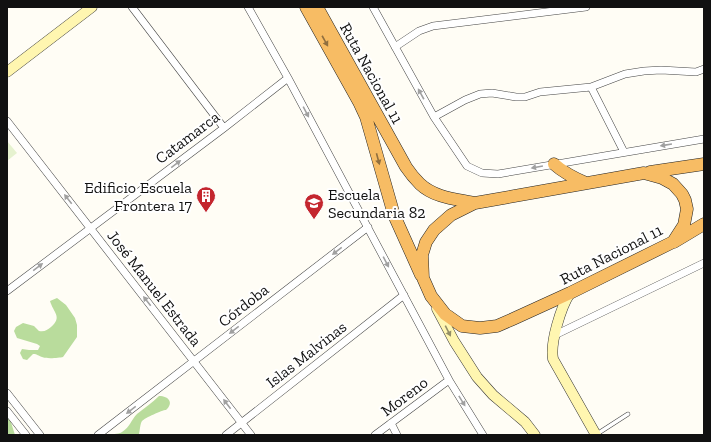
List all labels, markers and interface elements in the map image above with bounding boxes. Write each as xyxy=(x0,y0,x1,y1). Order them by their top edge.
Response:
street label: Ruta Nacional 11 xyxy=(336,19,407,127)
one-way arrow xyxy=(321,35,328,47)
one-way arrow xyxy=(418,88,425,100)
one-way arrow xyxy=(303,106,310,118)
street label: Catamarca xyxy=(152,107,223,168)
one-way arrow xyxy=(659,142,672,148)
one-way arrow xyxy=(375,153,381,165)
one-way arrow xyxy=(170,160,181,168)
one-way arrow xyxy=(531,164,544,170)
place label: Edificio Escuela Frontera 17 xyxy=(84,178,192,215)
building icon: Edificio Escuela Frontera 17 xyxy=(195,185,217,213)
place label: Escuela Secundaria 82 xyxy=(328,185,426,222)
school or university icon: Escuela Secundaria 82 xyxy=(303,192,325,220)
one-way arrow xyxy=(63,193,72,204)
street label: Ruta Nacional 11 xyxy=(557,220,666,288)
street label: José Manuel Estrada xyxy=(103,227,206,350)
one-way arrow xyxy=(332,247,342,255)
one-way arrow xyxy=(383,256,390,268)
one-way arrow xyxy=(33,263,43,271)
street label: Córdoba xyxy=(214,280,272,331)
one-way arrow xyxy=(143,296,152,307)
street label: Islas Malvinas xyxy=(262,317,350,392)
one-way arrow xyxy=(445,325,452,337)
one-way arrow xyxy=(228,326,239,335)
street label: Moreno xyxy=(377,373,431,420)
one-way arrow xyxy=(458,395,465,407)
one-way arrow xyxy=(223,399,231,410)
one-way arrow xyxy=(125,405,136,414)

